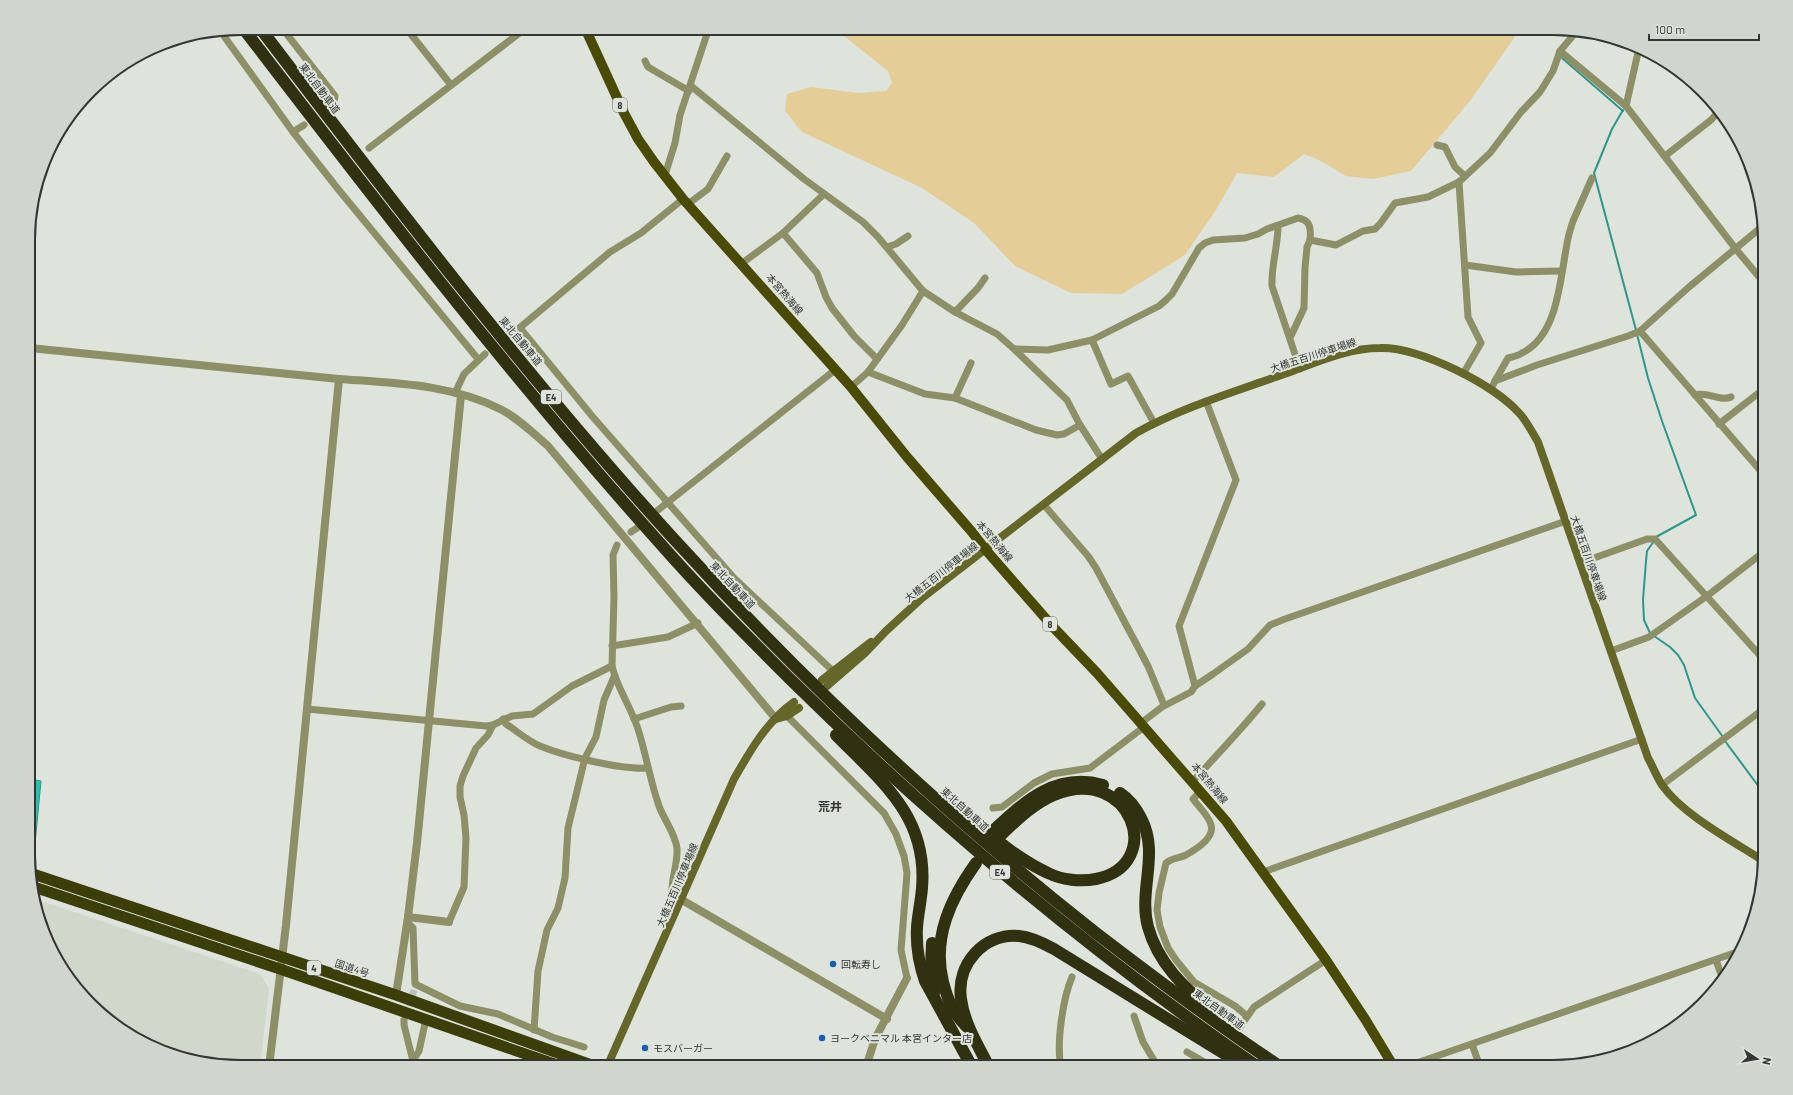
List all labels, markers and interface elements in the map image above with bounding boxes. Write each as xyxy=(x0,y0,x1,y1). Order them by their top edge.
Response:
scale bar xyxy=(1649,16,1759,42)
text: 100 m xyxy=(1655,22,1685,36)
street label: 東北自動車道 xyxy=(297,60,343,116)
road number: 8 xyxy=(613,98,627,112)
street label: 本宮熱海線 xyxy=(764,271,806,317)
street label: 東北自動車道 xyxy=(497,314,545,368)
street label: 大橋五百川停車場線 xyxy=(1268,335,1358,375)
road number: E4 xyxy=(541,390,561,404)
street label: 大橋五百川停車場線 xyxy=(1569,513,1609,603)
street label: 本宮熱海線 xyxy=(974,518,1016,564)
street label: 大橋五百川停車場線 xyxy=(902,540,980,604)
street label: 東北自動車道 xyxy=(708,559,758,611)
road number: 8 xyxy=(1043,617,1057,631)
street label: 本宮熱海線 xyxy=(1189,760,1231,806)
street label: 東北自動車道 xyxy=(939,784,991,834)
district label: 荒井 xyxy=(818,799,842,813)
street label: 大橋五百川停車場線 xyxy=(654,841,700,929)
road number: E4 xyxy=(990,865,1010,879)
street label: 国道4号 xyxy=(333,957,371,979)
place label: 回転寿し xyxy=(841,958,881,970)
marker: 回転寿し xyxy=(828,959,838,969)
road number: 4 xyxy=(307,961,321,975)
street label: 東北自動車道 xyxy=(1191,987,1247,1031)
place label: ヨークベニマル 本宮インター店 xyxy=(830,1032,972,1044)
marker: ヨークベニマル 本宮インター店 xyxy=(817,1033,827,1043)
north arrow xyxy=(1737,1039,1777,1079)
place label: モスバーガー xyxy=(653,1042,713,1054)
marker: モスバーガー xyxy=(640,1043,650,1053)
text: N xyxy=(1760,1056,1774,1066)

